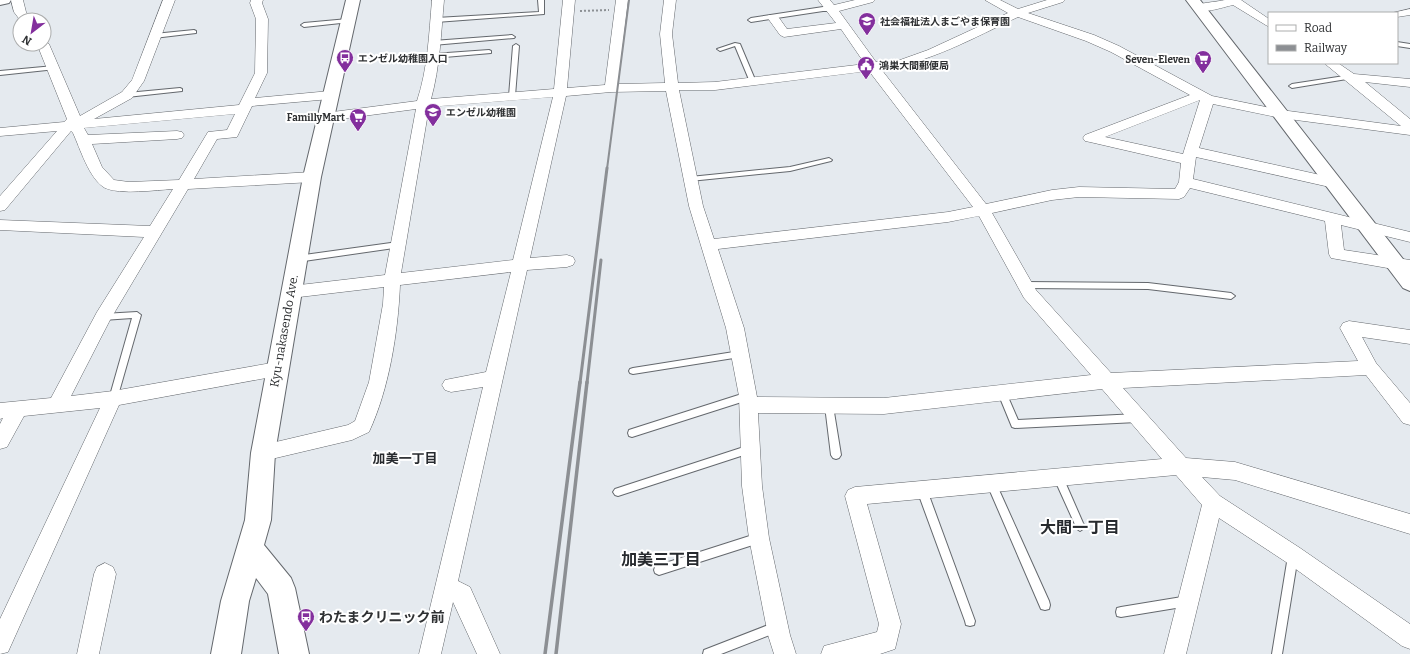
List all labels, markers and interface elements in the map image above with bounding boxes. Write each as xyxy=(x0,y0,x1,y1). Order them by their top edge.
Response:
school or university icon: 社会福祉法人まごやま保育園 xyxy=(857,11,877,36)
north arrow xyxy=(12,12,52,52)
legend xyxy=(1268,12,1398,64)
place label: 社会福祉法人まごやま保育園 xyxy=(880,16,1010,28)
text: Road xyxy=(1304,21,1332,35)
text: N xyxy=(20,32,34,48)
text: Railway xyxy=(1304,41,1348,55)
bus stop icon: エンゼル幼稚園入口 xyxy=(335,48,355,73)
supermarket icon: Seven-Eleven xyxy=(1193,49,1213,74)
place label: エンゼル幼稚園入口 xyxy=(358,53,448,65)
place label: Seven-Eleven xyxy=(1125,54,1191,66)
public building icon: 鴻巣大間郵便局 xyxy=(856,55,876,80)
place label: 鴻巣大間郵便局 xyxy=(879,60,949,72)
school or university icon: エンゼル幼稚園 xyxy=(423,102,443,127)
supermarket icon: FamillyMart xyxy=(348,107,368,132)
place label: エンゼル幼稚園 xyxy=(446,107,516,119)
place label: FamillyMart xyxy=(287,112,345,124)
street label: Kyu-nakasendo Ave. xyxy=(267,274,301,388)
district label: 加美一丁目 xyxy=(372,451,438,466)
district label: 大間一丁目 xyxy=(1040,518,1120,537)
district label: 加美三丁目 xyxy=(621,550,701,569)
bus stop icon: わたまクリニック前 xyxy=(296,607,316,632)
place label: わたまクリニック前 xyxy=(319,609,445,626)

